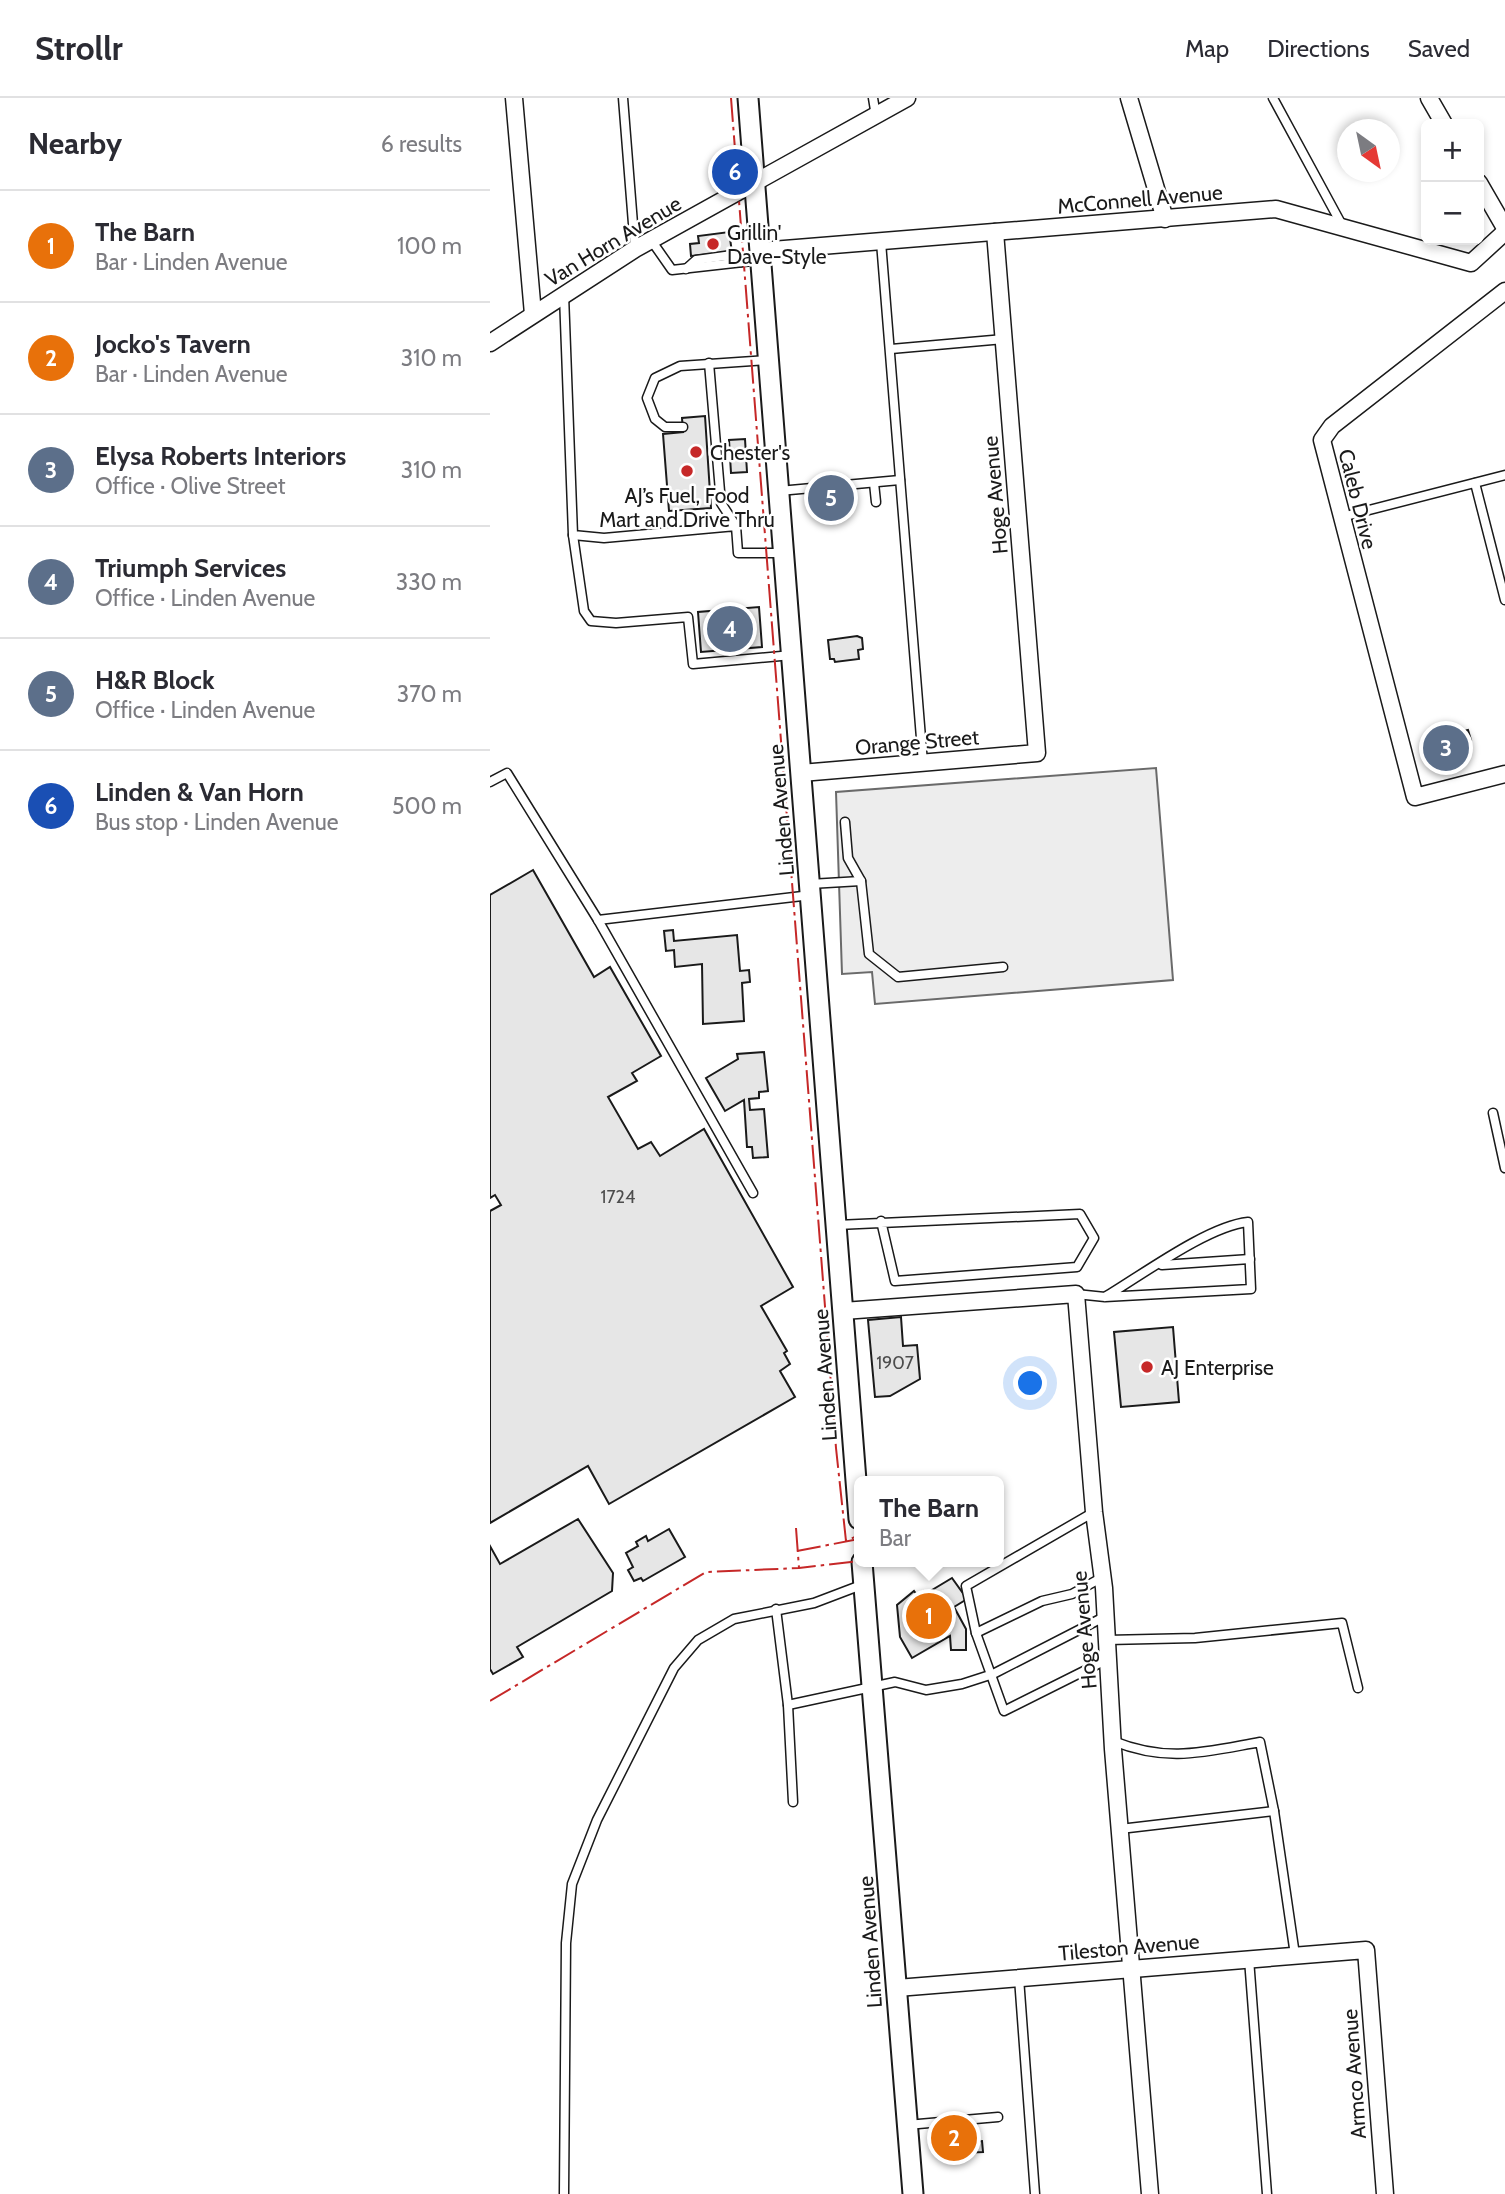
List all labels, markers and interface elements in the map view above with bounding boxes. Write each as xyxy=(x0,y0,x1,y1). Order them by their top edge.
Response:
text: Strollr xyxy=(35,28,123,68)
text: Map xyxy=(1185,34,1229,63)
text: Directions xyxy=(1267,34,1370,63)
text: Saved xyxy=(1408,34,1470,63)
north arrow xyxy=(1337,119,1400,182)
map controls xyxy=(1421,119,1484,245)
button: + xyxy=(1421,119,1484,182)
text: Nearby xyxy=(28,125,122,162)
text: 6 results xyxy=(381,130,462,158)
pin: 6 xyxy=(712,146,758,198)
street label: McConnell Avenue xyxy=(1056,179,1224,219)
button: − xyxy=(1421,182,1484,245)
street label: Van Horn Avenue xyxy=(540,190,686,291)
text: The Barn xyxy=(95,216,195,248)
place label: Grillin' Dave-Style xyxy=(727,220,827,269)
text: 1 xyxy=(47,232,55,260)
text: 100 m xyxy=(397,232,462,260)
marker: Grillin' Dave-Style xyxy=(705,236,721,252)
text: Bar · Linden Avenue xyxy=(95,248,288,276)
text: Jocko's Tavern xyxy=(95,328,251,360)
text: 2 xyxy=(45,344,57,372)
text: 310 m xyxy=(401,344,462,372)
text: Bar · Linden Avenue xyxy=(95,360,288,388)
street label: Hoge Avenue xyxy=(977,435,1013,555)
text: Elysa Roberts Interiors xyxy=(95,440,346,472)
place label: Chester's xyxy=(710,440,791,465)
marker: Chester's xyxy=(688,444,704,460)
street label: Caleb Drive xyxy=(1334,446,1383,552)
text: 3 xyxy=(45,456,57,484)
text: 310 m xyxy=(401,456,462,484)
marker: AJ’s Fuel, Food Mart and Drive Thru xyxy=(679,463,695,479)
text: Office · Olive Street xyxy=(95,472,286,500)
pin: 5 xyxy=(808,472,854,524)
place label: AJ’s Fuel, Food Mart and Drive Thru xyxy=(599,483,775,532)
text: Triumph Services xyxy=(95,552,286,584)
text: 4 xyxy=(44,568,58,596)
text: 330 m xyxy=(396,568,462,596)
text: Office · Linden Avenue xyxy=(95,584,315,612)
pin: 4 xyxy=(707,603,753,655)
text: H&R Block xyxy=(95,664,215,696)
text: 5 xyxy=(45,680,57,708)
text: 370 m xyxy=(397,680,462,708)
text: Office · Linden Avenue xyxy=(95,696,315,724)
pin: 3 xyxy=(1423,722,1469,774)
street label: Orange Street xyxy=(854,724,980,760)
street label: Linden Avenue xyxy=(763,743,799,877)
text: Linden & Van Horn xyxy=(95,776,304,808)
text: 6 xyxy=(45,792,57,820)
text: 500 m xyxy=(392,792,462,820)
text: Bus stop · Linden Avenue xyxy=(95,808,339,836)
house number: 1724 xyxy=(601,1186,635,1208)
street label: Linden Avenue xyxy=(808,1308,842,1442)
house number: 1907 xyxy=(876,1352,914,1374)
place label: AJ Enterprise xyxy=(1161,1355,1274,1380)
marker: AJ Enterprise xyxy=(1139,1359,1155,1375)
your location xyxy=(1013,1366,1047,1400)
popup xyxy=(854,1476,1004,1567)
text: The Barn xyxy=(879,1492,979,1524)
text: Bar xyxy=(879,1524,911,1552)
street label: Hoge Avenue xyxy=(1066,1570,1102,1690)
pin: 1 xyxy=(906,1590,952,1642)
street label: Linden Avenue xyxy=(853,1875,887,2009)
street label: Tileston Avenue xyxy=(1057,1928,1201,1966)
street label: Armco Avenue xyxy=(1337,2008,1371,2140)
pin: 2 xyxy=(931,2112,977,2164)

